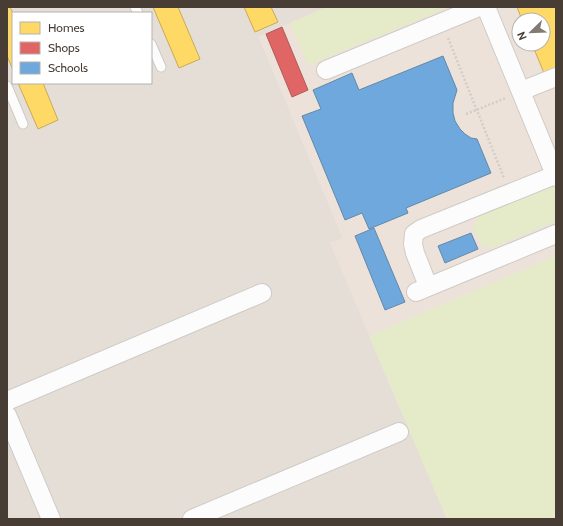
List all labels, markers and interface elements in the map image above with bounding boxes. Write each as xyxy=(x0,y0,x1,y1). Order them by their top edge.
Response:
legend xyxy=(12,12,152,84)
north arrow xyxy=(511,12,551,52)
text: Homes xyxy=(48,20,85,35)
text: N xyxy=(514,30,530,42)
text: Shops xyxy=(48,40,80,55)
text: Schools xyxy=(48,60,88,75)

